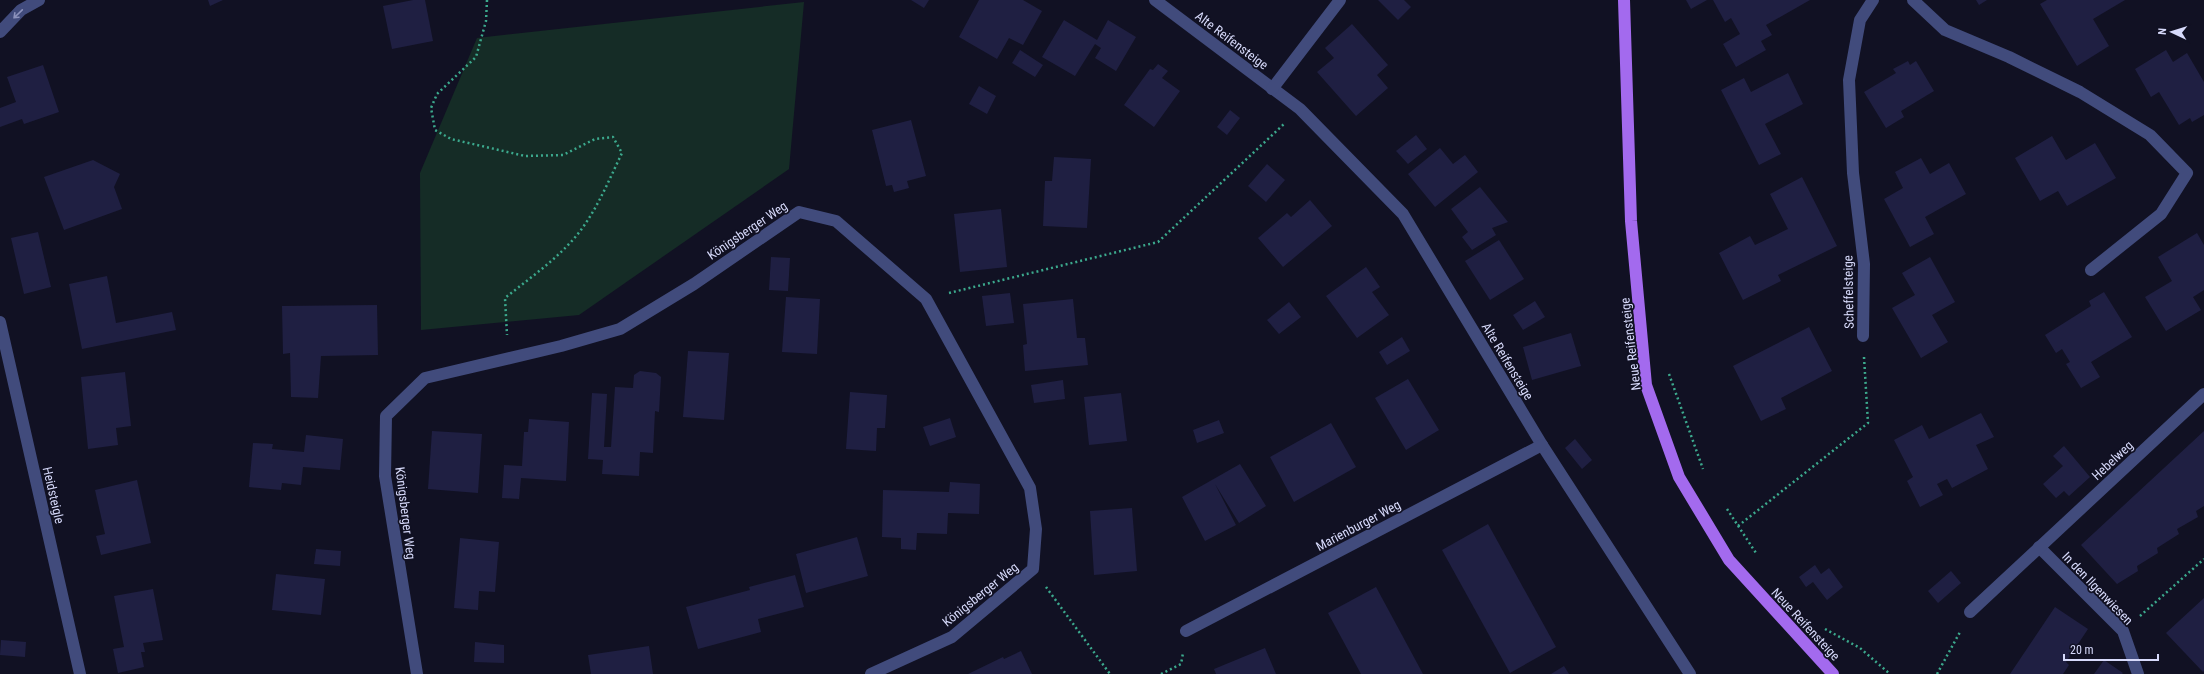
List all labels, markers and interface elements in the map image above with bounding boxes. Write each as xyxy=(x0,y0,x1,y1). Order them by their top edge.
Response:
street label: Alte Reifensteige xyxy=(1192,8,1271,73)
one-way arrow xyxy=(13,9,23,19)
north arrow xyxy=(2152,12,2192,52)
text: N xyxy=(2156,27,2169,35)
street label: Königsberger Weg xyxy=(705,198,790,263)
street label: Scheffelsteige xyxy=(1840,255,1857,329)
street label: Neue Reifensteige xyxy=(1617,297,1644,391)
street label: Alte Reifensteige xyxy=(1479,320,1536,402)
street label: Hebelweg xyxy=(2089,438,2136,483)
street label: Heidsteigle xyxy=(40,465,67,525)
street label: Königsberger Weg xyxy=(392,466,419,560)
street label: Marienburger Weg xyxy=(1313,497,1403,554)
street label: In den Ilgenwiesen xyxy=(2059,549,2136,628)
street label: Königsberger Weg xyxy=(939,559,1021,630)
street label: Neue Reifensteige xyxy=(1768,585,1843,664)
scale bar xyxy=(2064,636,2158,662)
text: 20 m xyxy=(2070,643,2094,657)

